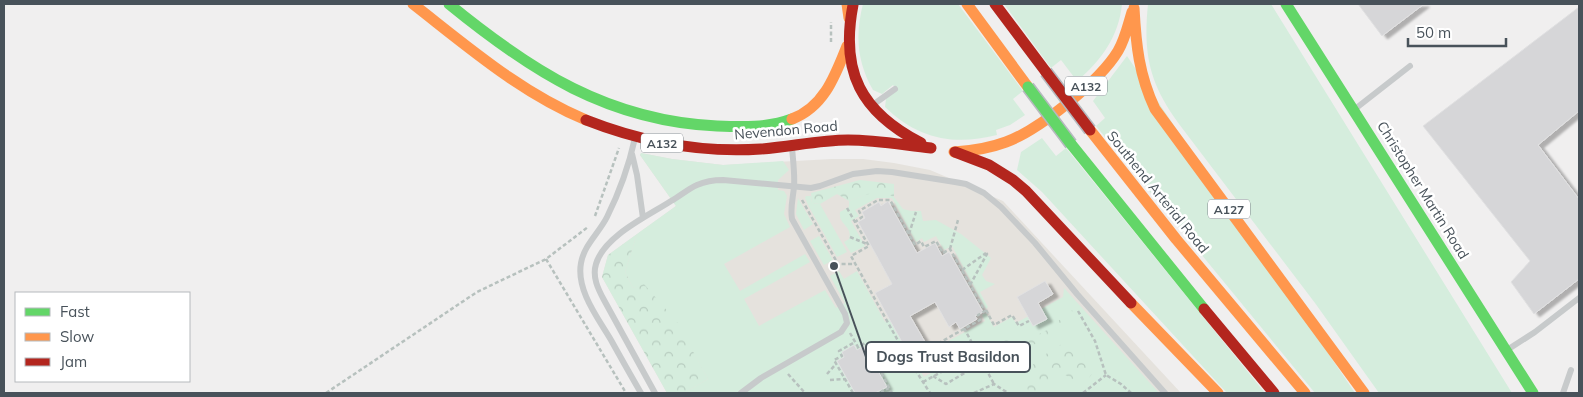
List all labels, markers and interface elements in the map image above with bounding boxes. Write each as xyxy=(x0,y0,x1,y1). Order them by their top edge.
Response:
scale bar xyxy=(1408,15,1506,47)
text: 50 m xyxy=(1416,23,1451,42)
road number: A132 xyxy=(1065,76,1107,95)
street label: Nevendon Road xyxy=(734,117,838,143)
street label: Christopher Martin Road xyxy=(1373,118,1473,262)
street label: Southend Arterial Road xyxy=(1103,127,1213,257)
road number: A132 xyxy=(641,134,683,152)
road number: A127 xyxy=(1208,200,1250,218)
legend xyxy=(15,292,190,382)
text: Fast xyxy=(60,302,90,321)
text: Slow xyxy=(60,327,94,346)
callout: Dogs Trust Basildon xyxy=(866,342,1030,372)
text: Dogs Trust Basildon xyxy=(876,347,1020,366)
text: Jam xyxy=(60,352,87,371)

